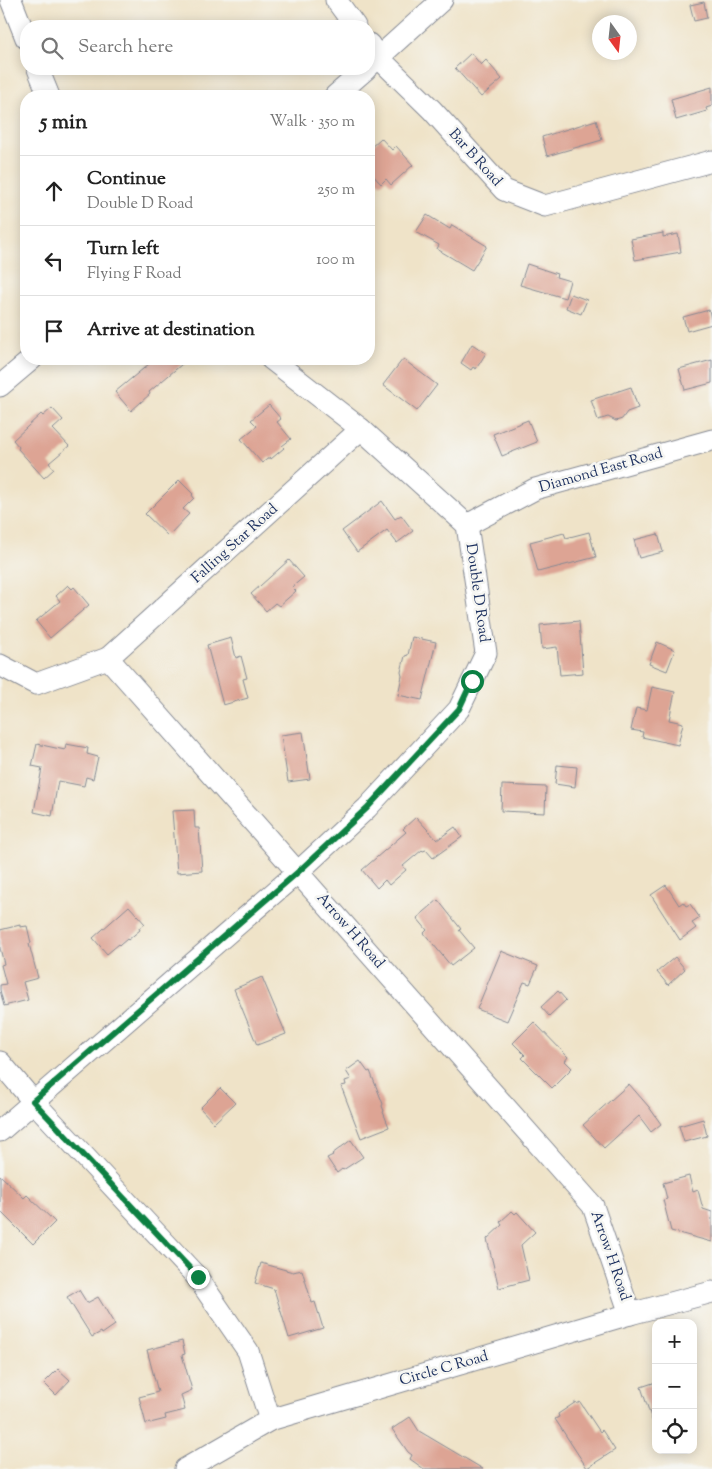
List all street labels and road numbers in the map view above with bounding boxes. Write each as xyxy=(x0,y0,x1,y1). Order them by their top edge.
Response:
street label: Bar B Road xyxy=(443,124,507,192)
street label: Diamond East Road xyxy=(537,443,666,499)
street label: Falling Star Road xyxy=(187,499,283,589)
street label: Double D Road xyxy=(460,542,494,644)
street label: Arrow H Road xyxy=(311,889,389,974)
street label: Arrow H Road xyxy=(585,1208,635,1304)
street label: Circle C Road xyxy=(397,1346,491,1392)

